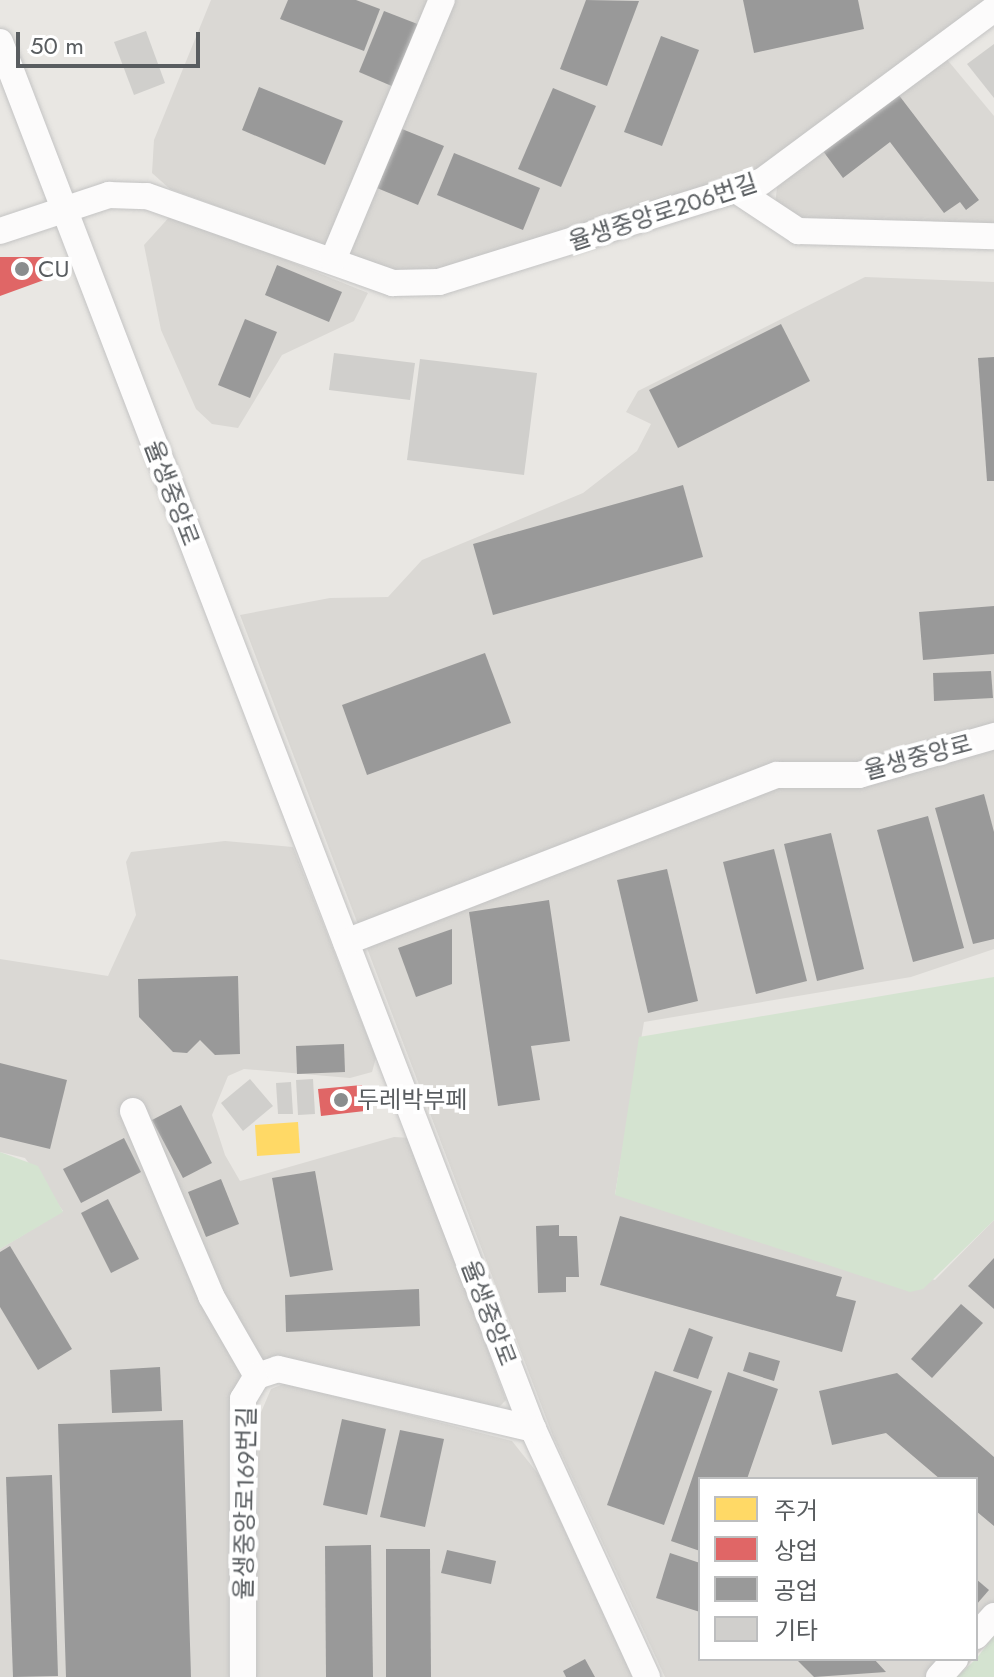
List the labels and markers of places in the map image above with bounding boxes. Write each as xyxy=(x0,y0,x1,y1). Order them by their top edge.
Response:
place label: CU xyxy=(38,255,69,283)
marker: CU xyxy=(13,260,31,278)
place label: 두레박부페 xyxy=(357,1086,467,1114)
marker: 두레박부페 xyxy=(332,1091,350,1109)

